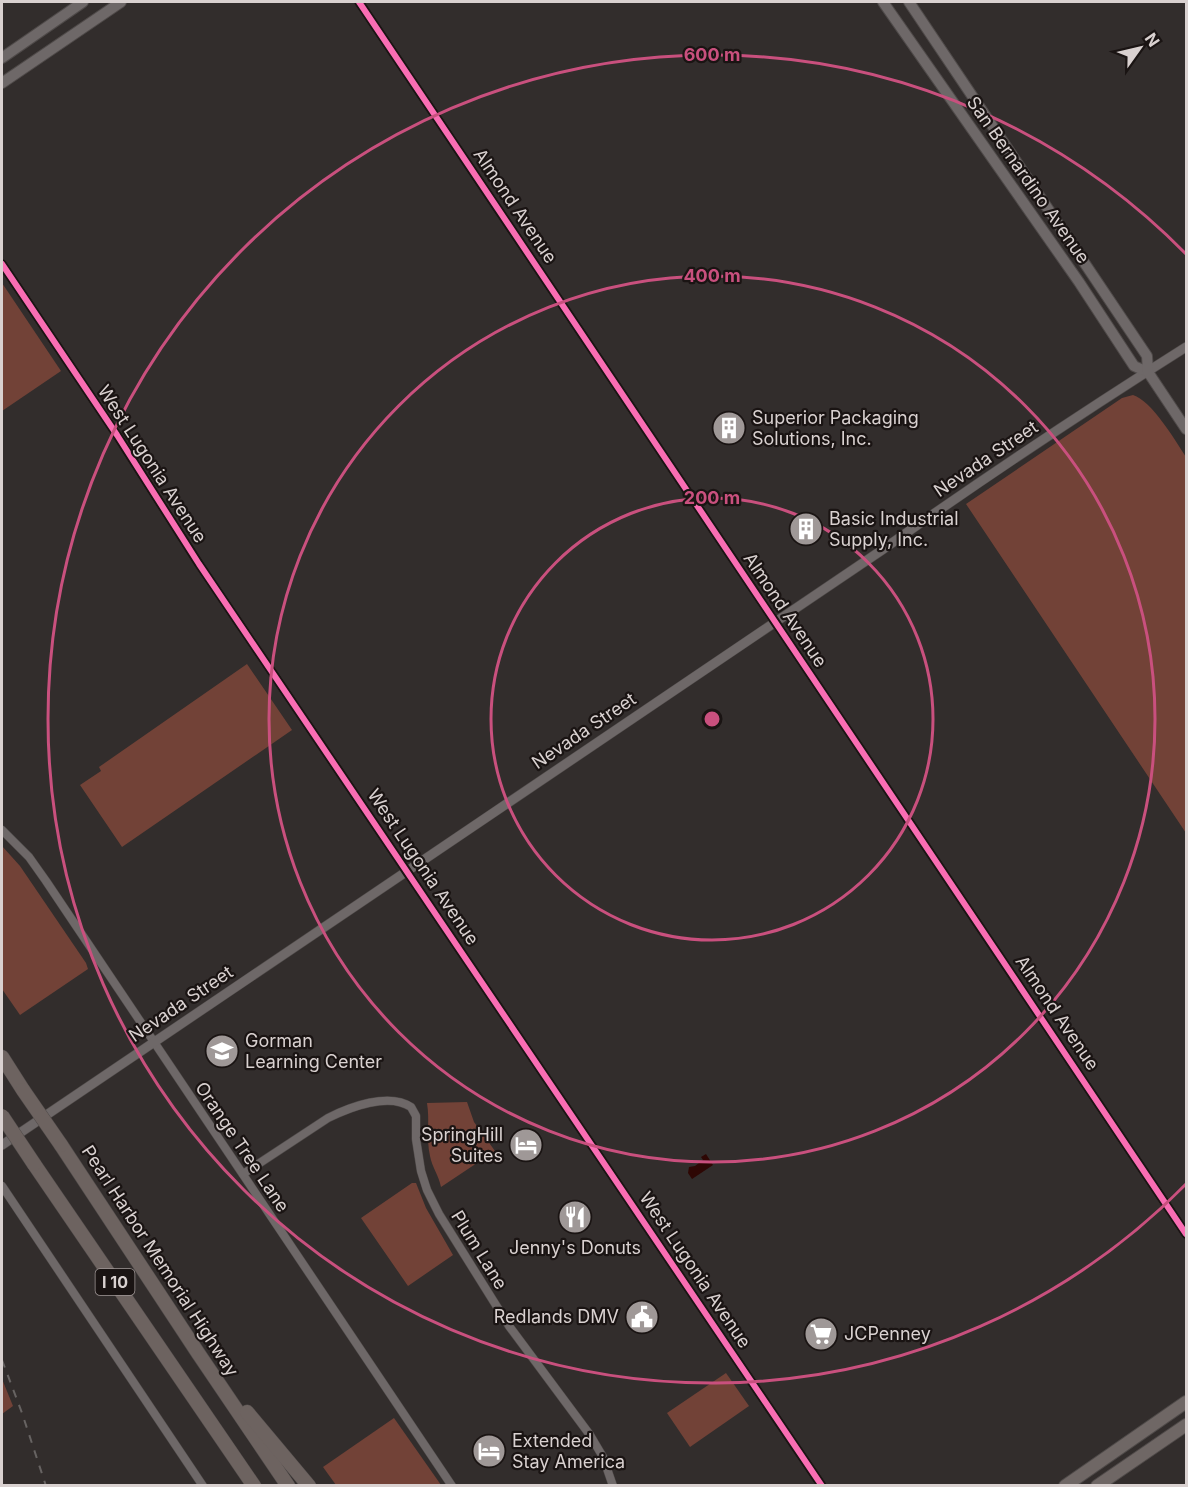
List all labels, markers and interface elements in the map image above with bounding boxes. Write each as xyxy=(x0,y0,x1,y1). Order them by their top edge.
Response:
north arrow xyxy=(1110,18,1170,78)
text: N xyxy=(1141,29,1164,50)
text: 600 m xyxy=(684,44,740,65)
street label: San Bernardino Avenue xyxy=(963,92,1094,267)
street label: Almond Avenue xyxy=(469,145,561,267)
text: 400 m xyxy=(683,265,741,286)
street label: West Lugonia Avenue xyxy=(94,381,211,547)
place label: Superior Packaging Solutions, Inc. xyxy=(752,407,919,449)
building icon: Superior Packaging Solutions, Inc. xyxy=(711,410,747,446)
street label: Nevada Street xyxy=(930,416,1042,501)
text: 200 m xyxy=(684,487,740,508)
place label: Basic Industrial Supply, Inc. xyxy=(829,508,959,550)
building icon: Basic Industrial Supply, Inc. xyxy=(788,511,824,547)
street label: Almond Avenue xyxy=(739,549,831,671)
street label: Nevada Street xyxy=(528,688,640,773)
centre of rings xyxy=(702,709,722,729)
street label: West Lugonia Avenue xyxy=(363,785,484,949)
street label: Almond Avenue xyxy=(1011,952,1103,1074)
street label: Nevada Street xyxy=(125,961,237,1046)
place label: Gorman Learning Center xyxy=(245,1030,382,1072)
school or university icon: Gorman Learning Center xyxy=(204,1033,240,1069)
street label: Orange Tree Lane xyxy=(191,1078,294,1216)
place label: SpringHill Suites xyxy=(421,1124,503,1166)
hotel icon: SpringHill Suites xyxy=(508,1127,544,1163)
street label: Pearl Harbor Memorial Highway xyxy=(78,1141,243,1380)
street label: West Lugonia Avenue xyxy=(635,1188,756,1352)
restaurant icon: Jenny's Donuts xyxy=(557,1199,593,1235)
street label: Plum Lane xyxy=(447,1207,512,1293)
place label: Jenny's Donuts xyxy=(509,1237,641,1258)
road number: I 10 xyxy=(96,1269,134,1295)
public building icon: Redlands DMV xyxy=(624,1299,660,1335)
place label: Redlands DMV xyxy=(494,1306,619,1327)
supermarket icon: JCPenney xyxy=(803,1316,839,1352)
place label: JCPenney xyxy=(844,1323,931,1344)
place label: Extended Stay America xyxy=(512,1430,625,1472)
hotel icon: Extended Stay America xyxy=(471,1433,507,1469)

